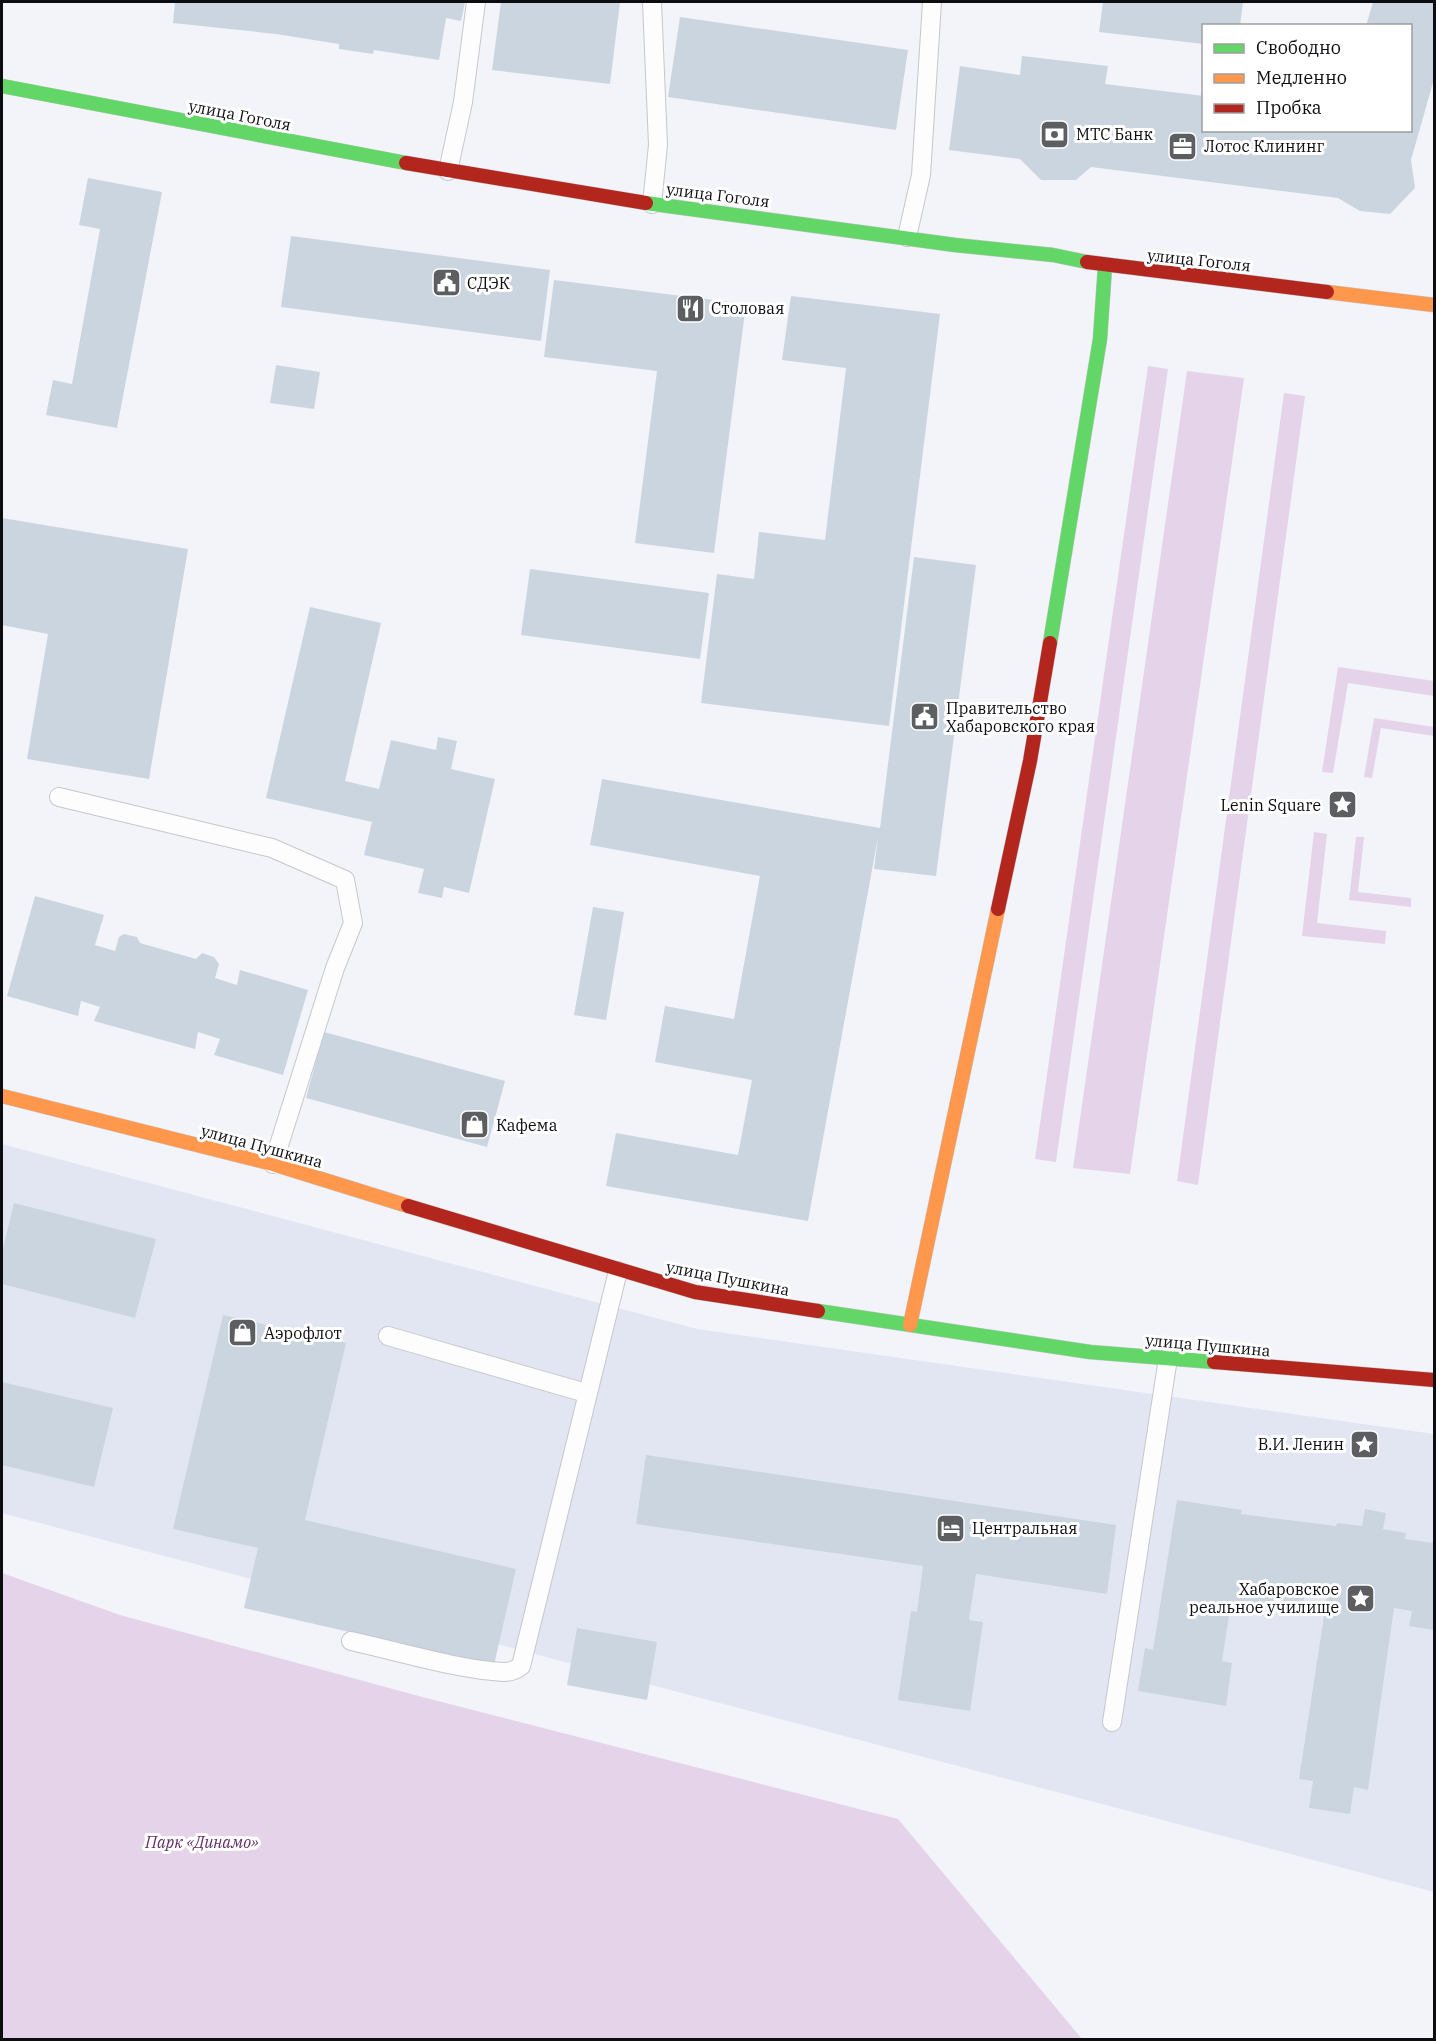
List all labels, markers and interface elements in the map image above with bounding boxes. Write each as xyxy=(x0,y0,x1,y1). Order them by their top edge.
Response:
legend xyxy=(1202,24,1412,132)
text: Свободно xyxy=(1256,36,1341,59)
text: Медленно xyxy=(1256,66,1347,89)
street label: улица Гоголя xyxy=(187,95,293,135)
text: Пробка xyxy=(1256,96,1322,119)
bank icon: МТС Банк xyxy=(1039,118,1071,150)
place label: МТС Банк xyxy=(1076,124,1154,144)
office icon: Лотос Клининг xyxy=(1167,130,1199,162)
place label: Лотос Клининг xyxy=(1204,136,1325,156)
street label: улица Гоголя xyxy=(665,179,771,211)
street label: улица Гоголя xyxy=(1146,245,1252,275)
public building icon: СДЭК xyxy=(430,267,462,299)
place label: СДЭК xyxy=(467,273,510,293)
restaurant icon: Столовая xyxy=(674,292,706,324)
place label: Столовая xyxy=(711,298,784,318)
place label: Правительство Хабаровского края xyxy=(946,698,1095,736)
public building icon: Правительство Хабаровского края xyxy=(909,701,941,733)
place icon: Lenin Square xyxy=(1326,789,1358,821)
place label: Lenin Square xyxy=(1220,795,1321,815)
shop icon: Кафема xyxy=(459,1109,491,1141)
place label: Кафема xyxy=(496,1115,558,1135)
street label: улица Пушкина xyxy=(199,1120,325,1172)
street label: улица Пушкина xyxy=(665,1256,792,1300)
shop icon: Аэрофлот xyxy=(227,1317,259,1349)
place label: Аэрофлот xyxy=(264,1323,342,1343)
street label: улица Пушкина xyxy=(1145,1330,1272,1360)
place icon: В.И. Ленин xyxy=(1349,1428,1381,1460)
place label: В.И. Ленин xyxy=(1258,1434,1344,1454)
hotel icon: Центральная xyxy=(935,1512,967,1544)
place label: Центральная xyxy=(972,1518,1078,1538)
place label: Хабаровское реальное училище xyxy=(1189,1579,1339,1617)
place icon: Хабаровское реальное училище xyxy=(1344,1582,1376,1614)
park label: Парк «Динамо» xyxy=(144,1832,259,1852)

